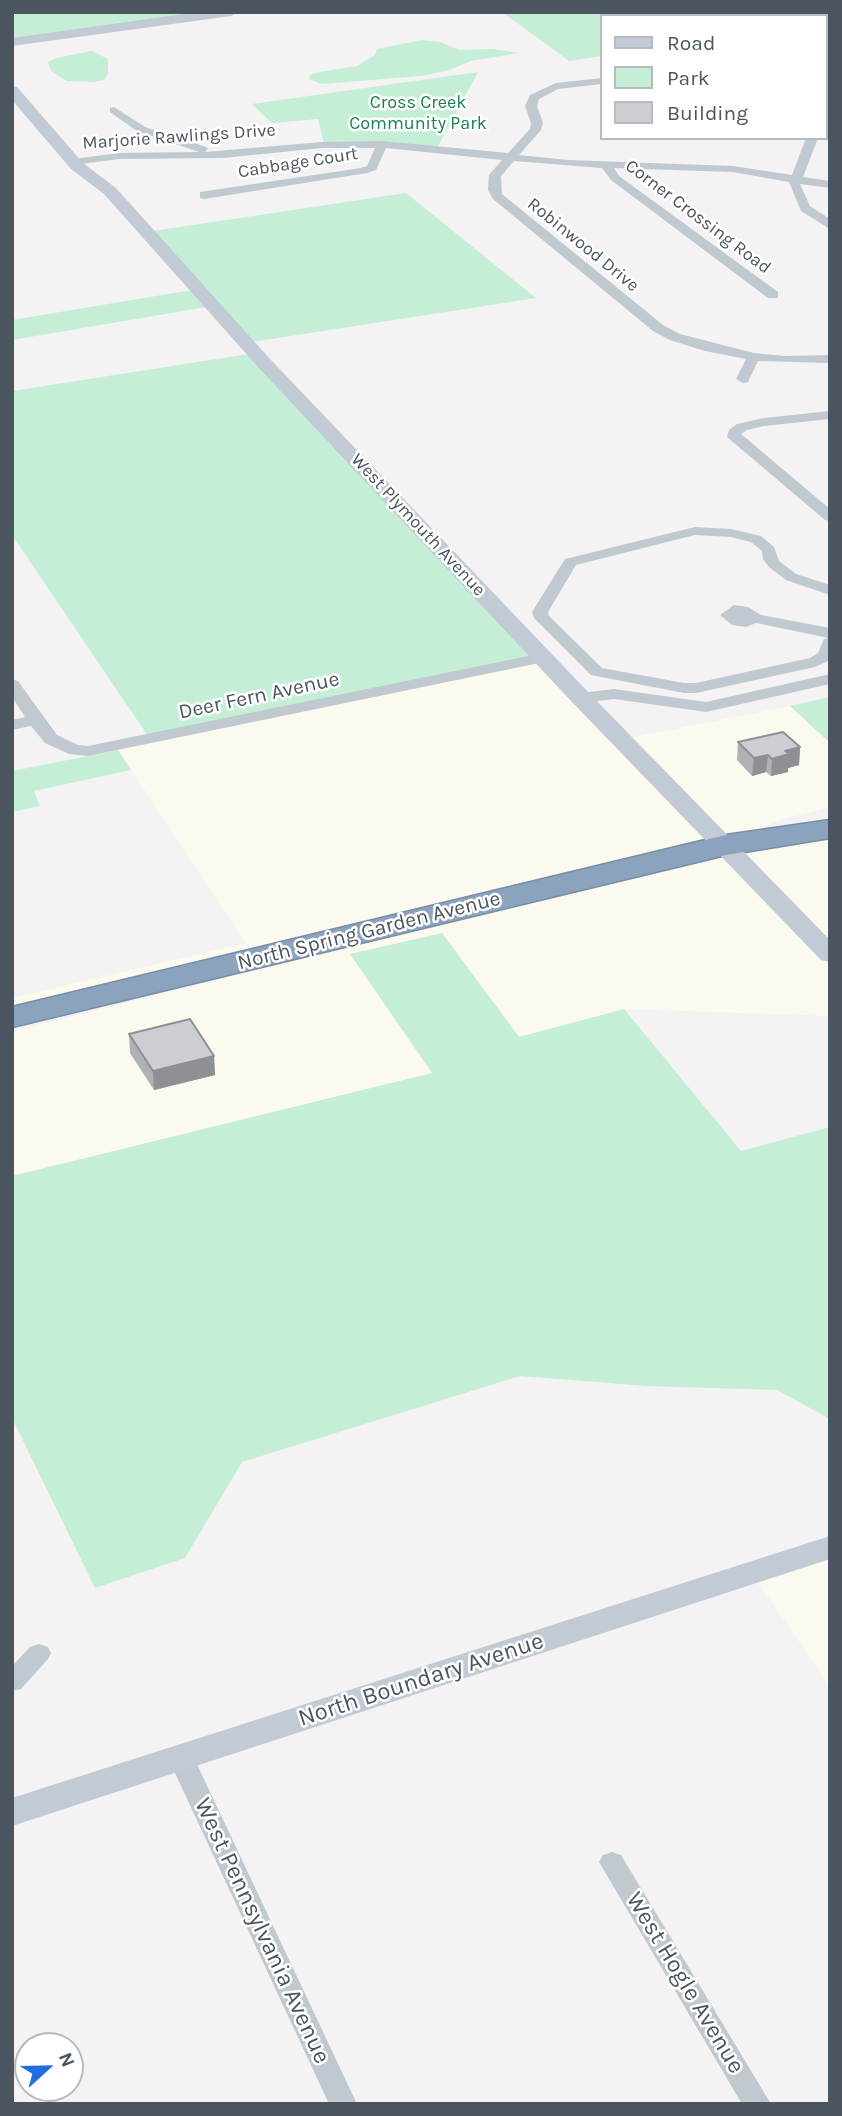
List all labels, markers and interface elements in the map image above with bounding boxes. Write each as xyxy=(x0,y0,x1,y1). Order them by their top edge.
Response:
legend xyxy=(600,14,828,140)
text: Road xyxy=(667,31,715,55)
text: Park xyxy=(667,66,710,90)
park label: Cross Creek Community Park xyxy=(349,92,487,134)
text: Building xyxy=(667,101,748,125)
street label: Marjorie Rawlings Drive xyxy=(82,119,276,155)
street label: Cabbage Court xyxy=(237,143,359,183)
street label: Corner Crossing Road xyxy=(621,155,775,279)
street label: Robinwood Drive xyxy=(523,193,643,297)
street label: West Plymouth Avenue xyxy=(346,449,490,601)
street label: Deer Fern Avenue xyxy=(176,667,342,725)
street label: North Spring Garden Avenue xyxy=(235,886,503,976)
street label: North Boundary Avenue xyxy=(295,1627,547,1733)
street label: West Pennsylvania Avenue xyxy=(188,1794,336,2068)
street label: West Hogle Avenue xyxy=(619,1887,751,2079)
north arrow xyxy=(14,2032,84,2102)
text: N xyxy=(54,2049,79,2070)

